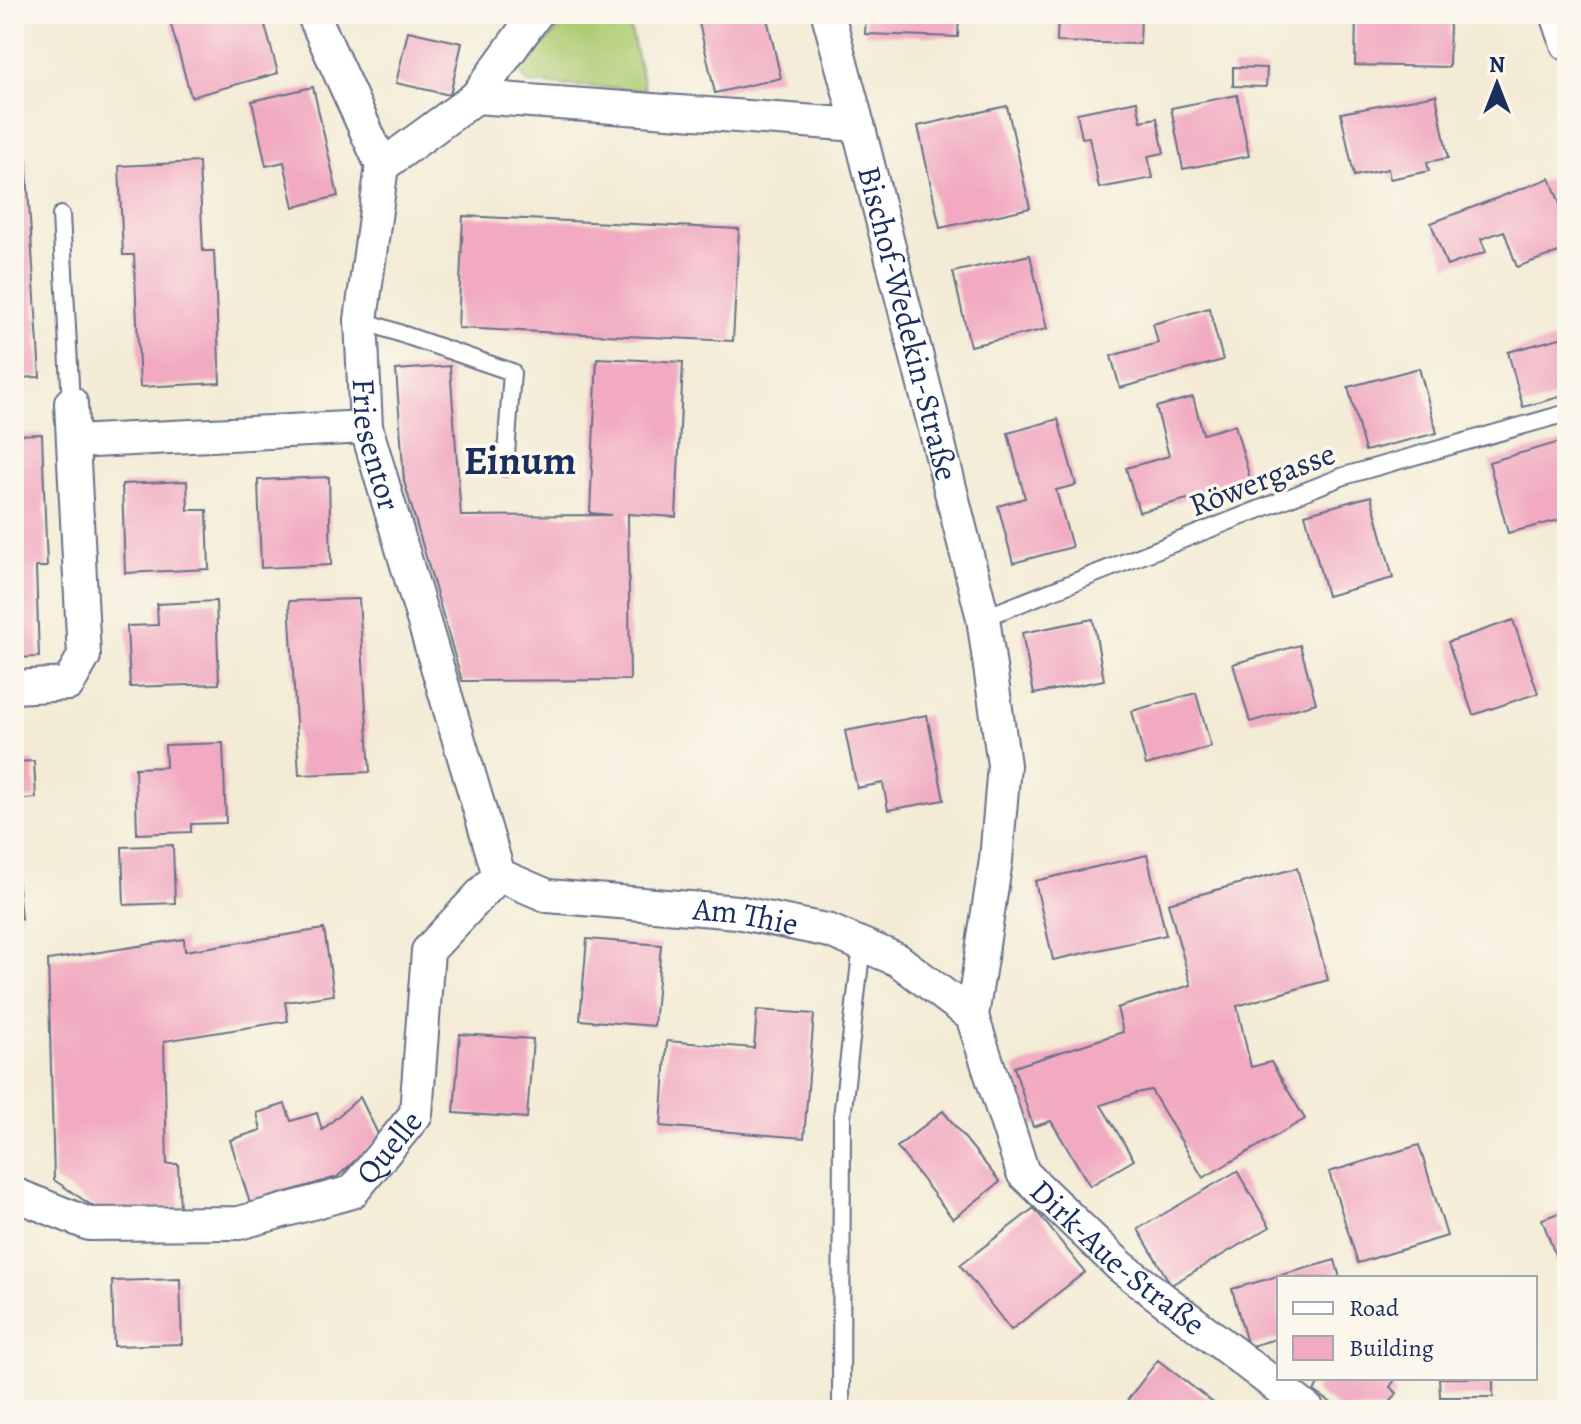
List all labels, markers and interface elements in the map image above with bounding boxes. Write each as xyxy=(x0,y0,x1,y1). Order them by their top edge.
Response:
north arrow xyxy=(1457,44,1537,124)
text: N xyxy=(1489,50,1505,80)
street label: Bischof-Wedekin-Straße xyxy=(847,161,969,485)
street label: Friesentor xyxy=(342,377,412,516)
street label: Röwergasse xyxy=(1183,431,1341,527)
district label: Einum xyxy=(464,433,576,488)
street label: Am Thie xyxy=(690,886,802,946)
street label: Quelle xyxy=(345,1101,432,1194)
street label: Dirk-Aue-Straße xyxy=(1020,1169,1214,1346)
legend xyxy=(1277,1276,1537,1380)
text: Road xyxy=(1349,1292,1399,1324)
text: Building xyxy=(1349,1332,1434,1364)

